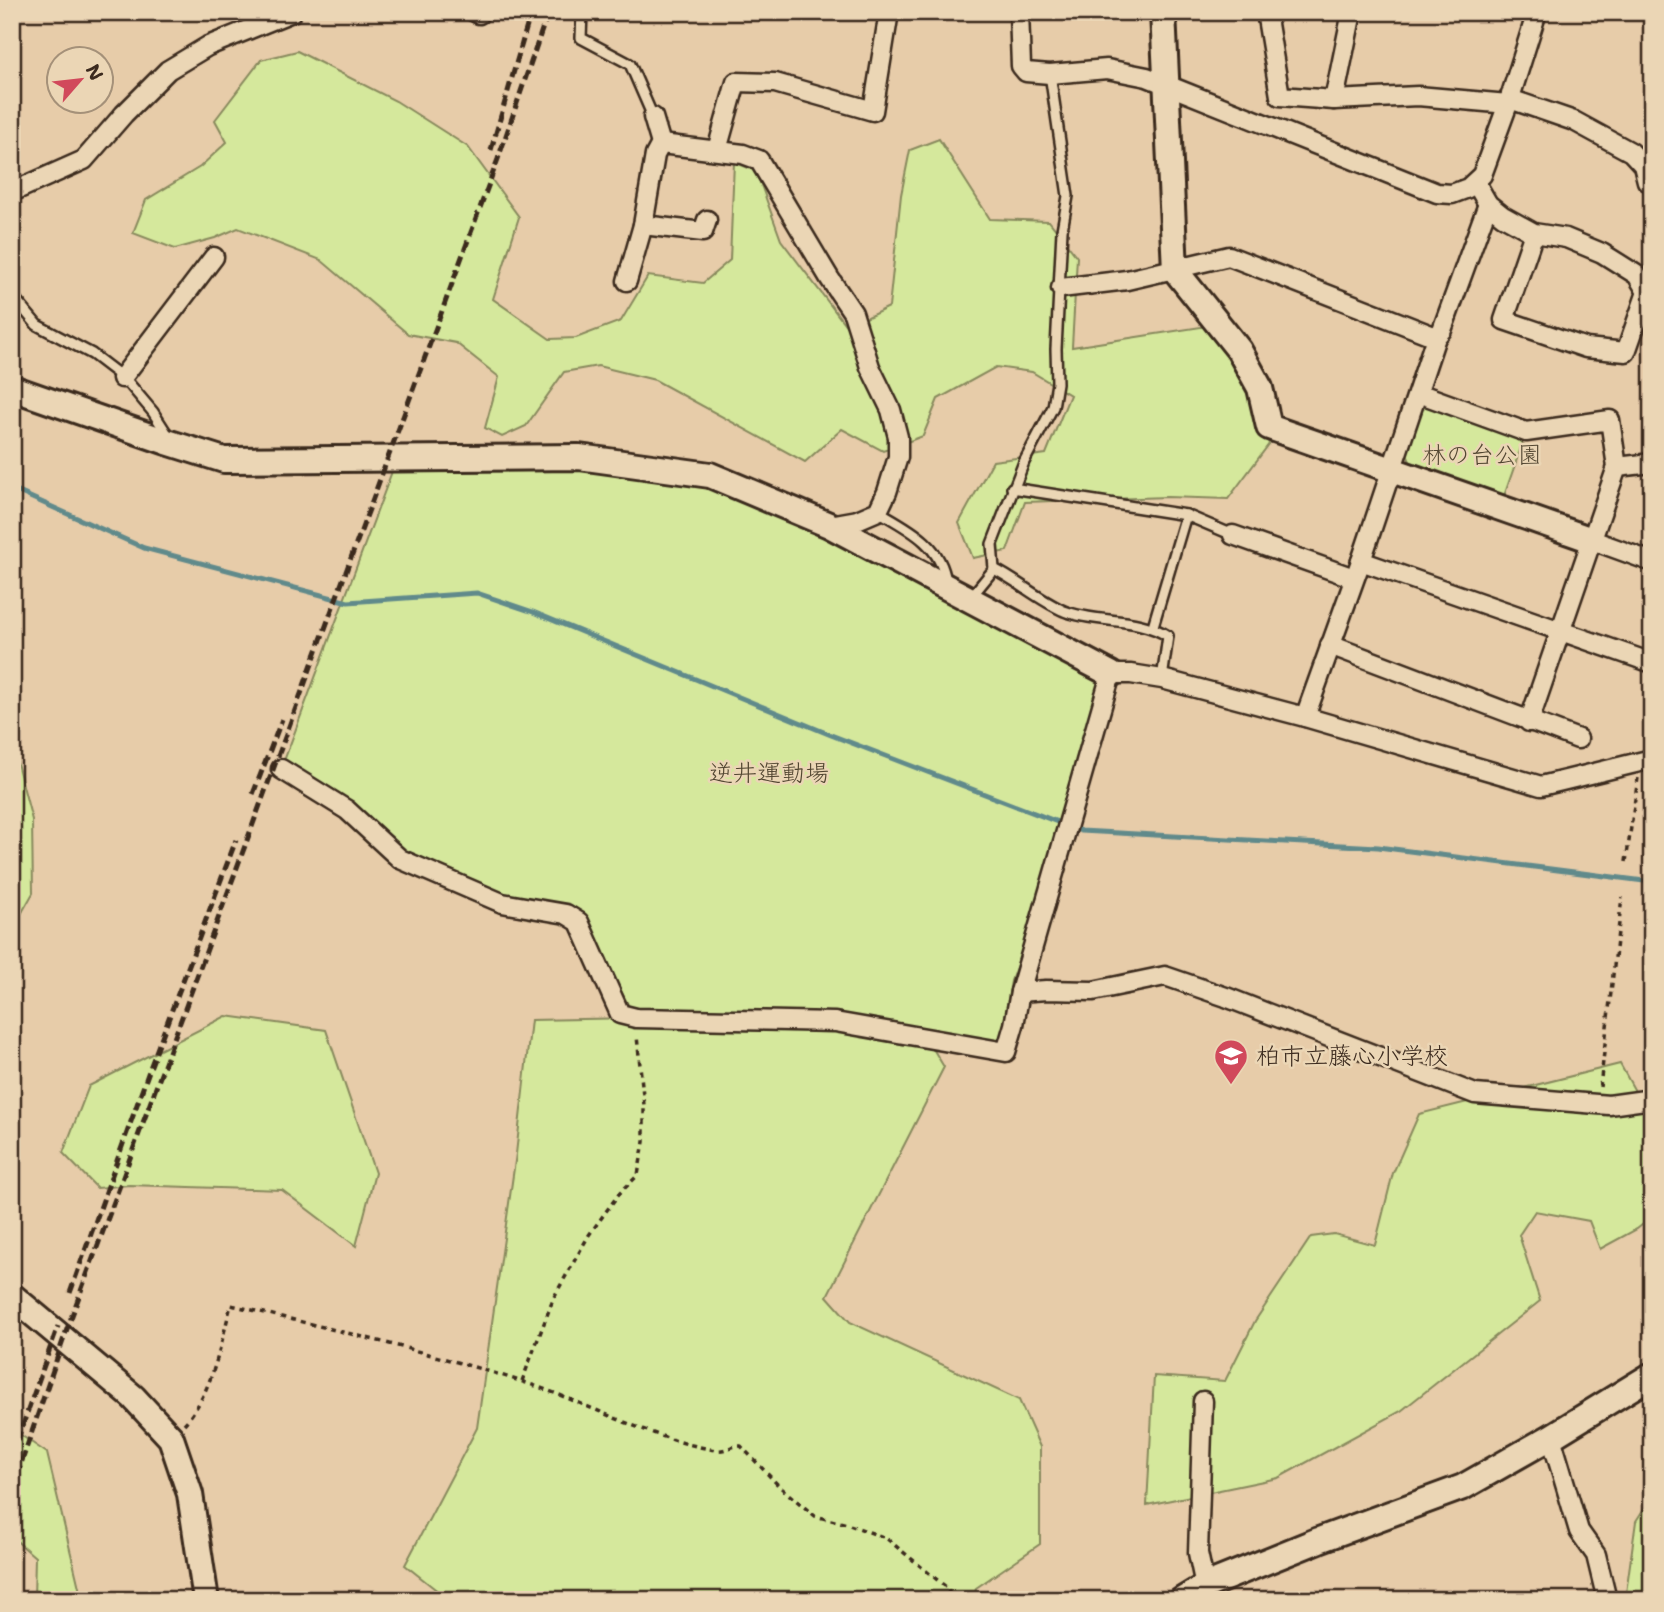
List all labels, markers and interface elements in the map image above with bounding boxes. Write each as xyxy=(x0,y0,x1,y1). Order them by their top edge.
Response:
north arrow xyxy=(46,46,116,116)
text: N xyxy=(80,60,109,85)
park label: 林の台公園 xyxy=(1422,439,1542,471)
park label: 逆井運動場 xyxy=(709,757,829,789)
school or university icon: 柏市立藤心小学校 xyxy=(1212,1037,1250,1086)
place label: 柏市立藤心小学校 xyxy=(1256,1040,1448,1072)

